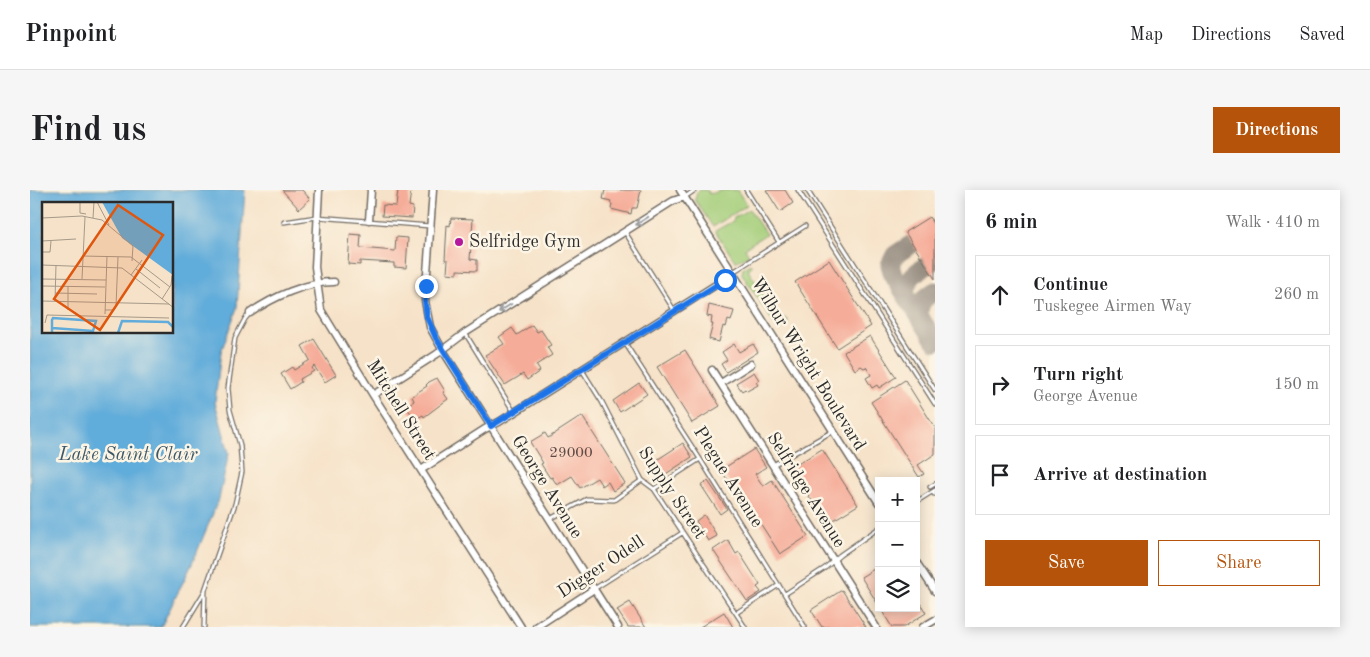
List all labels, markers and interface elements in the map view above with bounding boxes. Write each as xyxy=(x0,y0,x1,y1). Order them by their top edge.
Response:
text: Pinpoint xyxy=(25,23,117,47)
text: Map xyxy=(1130,26,1163,44)
text: Directions xyxy=(1191,26,1271,44)
text: Saved xyxy=(1299,26,1345,44)
button: Directions xyxy=(1213,107,1340,153)
text: Find us xyxy=(30,113,146,148)
inset map xyxy=(42,202,174,334)
text: 6 min xyxy=(985,212,1038,233)
text: Walk · 410 m xyxy=(1225,215,1320,231)
one-way arrow xyxy=(636,217,650,227)
place label: Selfridge Gym xyxy=(469,233,581,251)
marker: Selfridge Gym xyxy=(453,236,465,248)
route start xyxy=(714,269,737,292)
street label: Wilbur Wright Boulevard xyxy=(747,274,869,454)
route end xyxy=(415,275,438,298)
text: Continue xyxy=(1033,276,1108,295)
icon: ahead xyxy=(986,281,1014,309)
text: 260 m xyxy=(1274,287,1319,303)
text: Tuskegee Airmen Way xyxy=(1033,299,1192,315)
one-way arrow xyxy=(498,303,512,313)
street label: Mitchell Street xyxy=(363,357,439,463)
text: Turn right xyxy=(1033,366,1123,385)
icon: right xyxy=(986,371,1014,399)
text: 150 m xyxy=(1274,377,1319,393)
text: George Avenue xyxy=(1033,389,1138,405)
street label: Plegue Avenue xyxy=(690,423,766,531)
street label: Selfridge Avenue xyxy=(763,429,849,551)
street label: George Avenue xyxy=(508,432,586,542)
street label: Supply Street xyxy=(635,444,709,542)
water label: Lake Saint Clair xyxy=(57,446,198,465)
house number: 29000 xyxy=(549,446,593,461)
icon: arrive xyxy=(986,461,1014,489)
text: Arrive at destination xyxy=(1033,466,1207,485)
map controls xyxy=(875,477,920,612)
button: + xyxy=(875,477,920,522)
button: − xyxy=(875,522,920,567)
street label: Digger Odell xyxy=(555,532,648,602)
button: Save xyxy=(985,540,1148,586)
button: Share xyxy=(1158,540,1320,586)
button: layers xyxy=(875,567,920,612)

